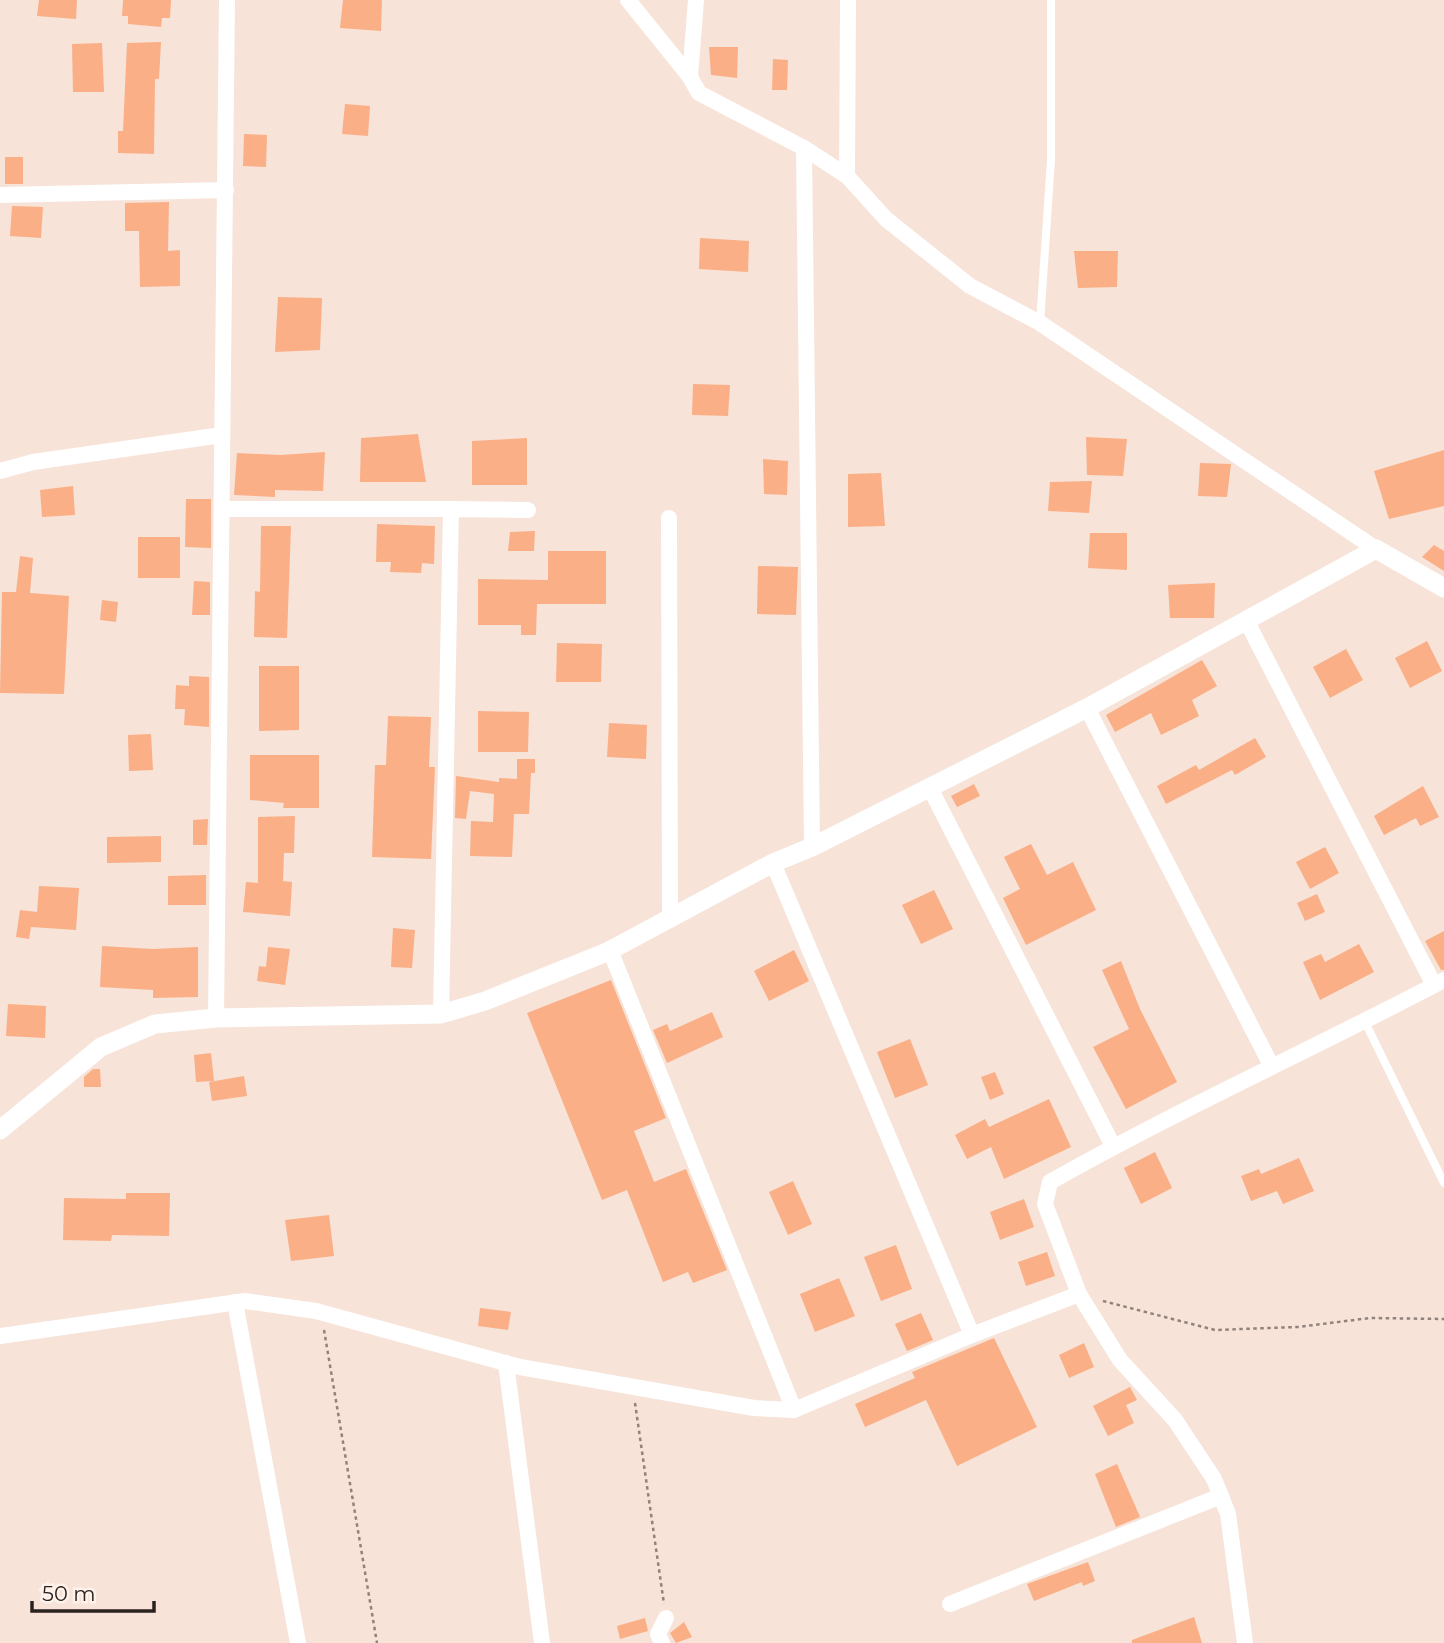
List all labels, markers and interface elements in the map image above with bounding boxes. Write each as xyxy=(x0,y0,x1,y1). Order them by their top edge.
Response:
scale bar xyxy=(32,1570,154,1614)
text: 50 m xyxy=(42,1581,96,1606)

